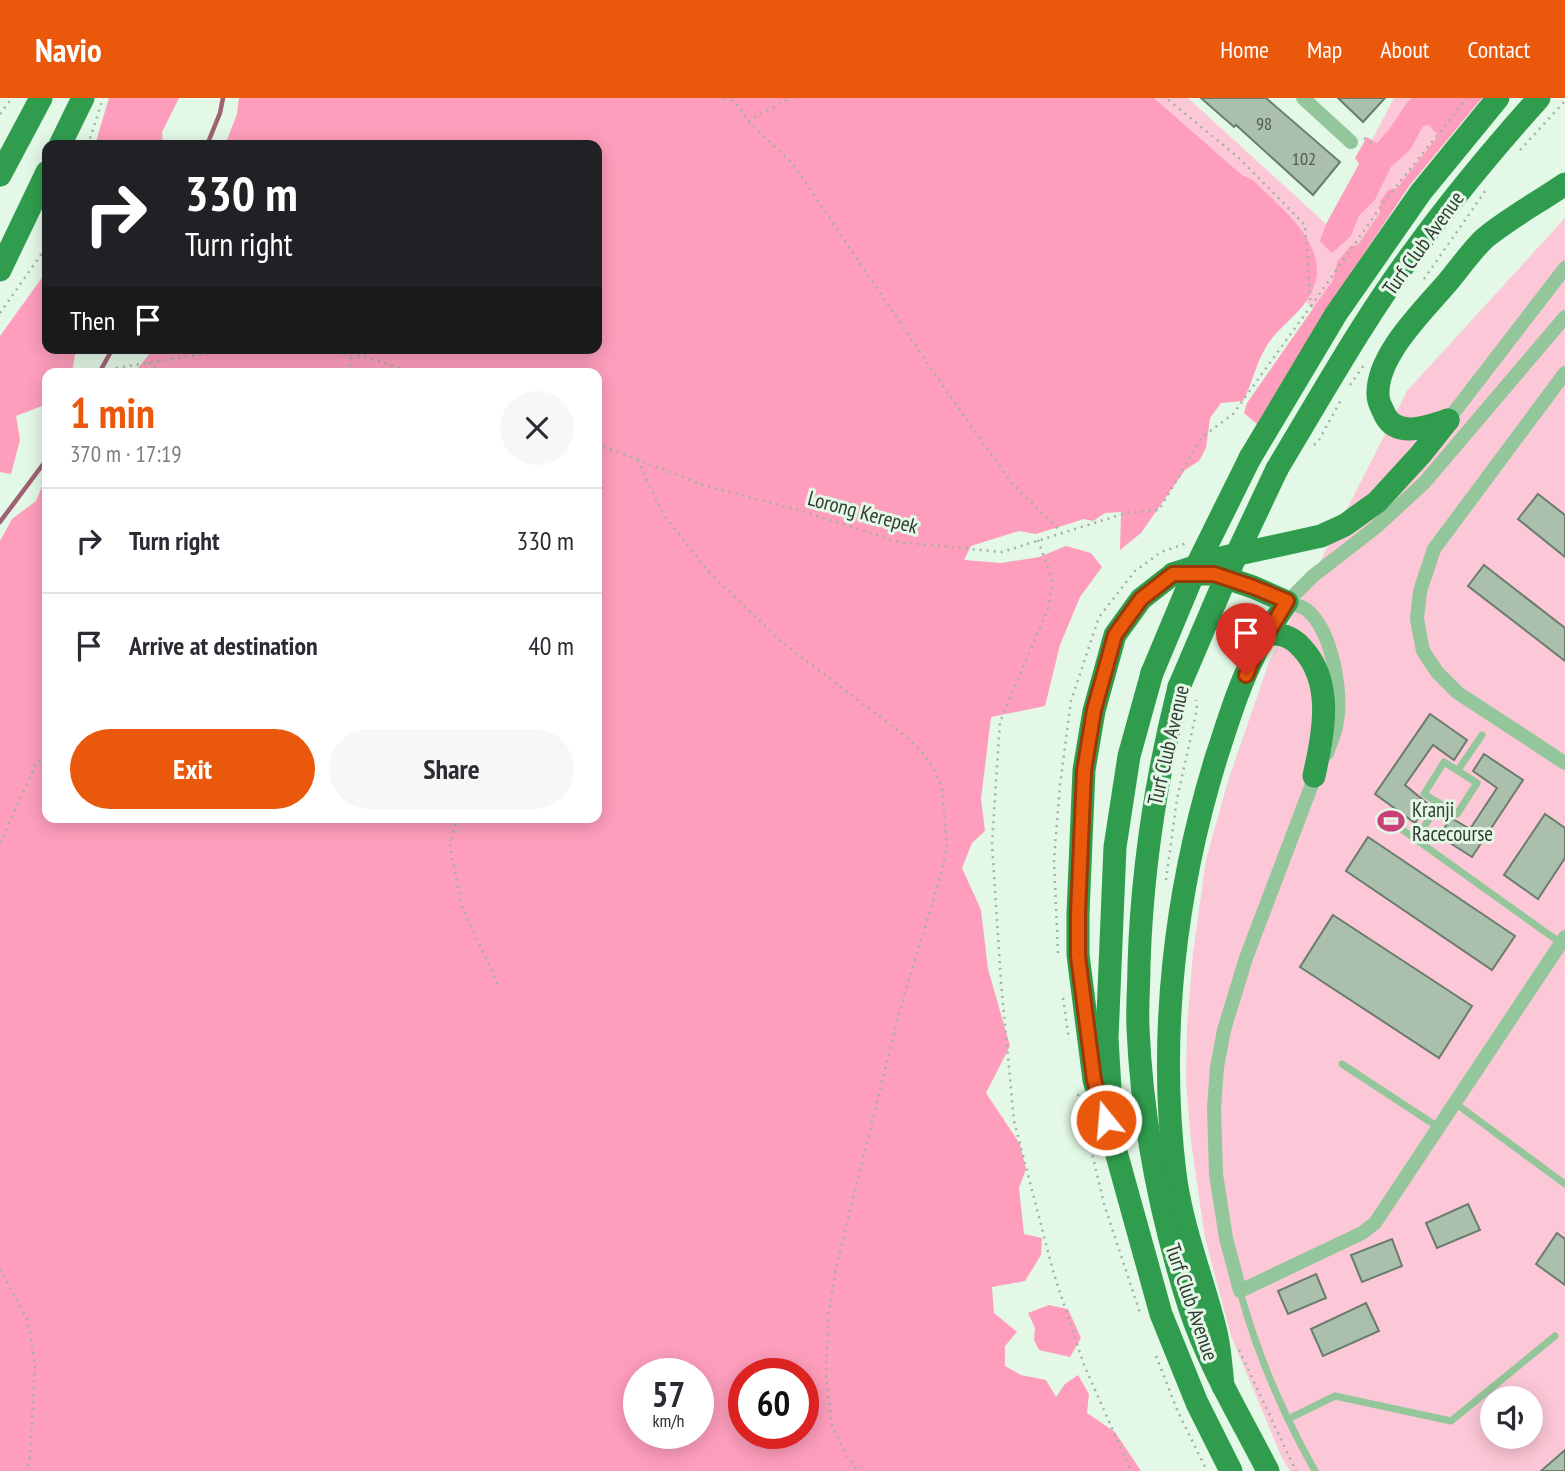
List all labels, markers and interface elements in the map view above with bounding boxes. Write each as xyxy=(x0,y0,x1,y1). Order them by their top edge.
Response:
text: Navio xyxy=(35,28,102,71)
text: Home xyxy=(1220,34,1269,65)
text: Map xyxy=(1307,34,1342,65)
text: About xyxy=(1380,34,1429,65)
text: Contact xyxy=(1467,34,1530,65)
house number: 98 xyxy=(1256,112,1272,135)
house number: 102 xyxy=(1292,147,1316,170)
text: 330 m xyxy=(185,161,298,225)
icon: right xyxy=(70,168,161,259)
street label: Turf Club Avenue xyxy=(1376,186,1470,300)
text: Turn right xyxy=(185,223,293,265)
icon: arrive xyxy=(129,301,167,339)
text: Then xyxy=(70,304,115,337)
text: 1 min xyxy=(70,385,155,440)
button: close xyxy=(500,391,574,465)
text: 370 m · 17:19 xyxy=(70,439,182,468)
street label: Lorong Kerepek xyxy=(805,484,921,540)
icon: right xyxy=(70,522,108,560)
text: Turn right xyxy=(129,524,220,557)
text: 330 m xyxy=(516,524,574,557)
pin xyxy=(1216,603,1276,675)
icon: arrive xyxy=(1227,614,1265,652)
icon: arrive xyxy=(70,627,108,665)
text: Arrive at destination xyxy=(129,629,318,662)
text: 40 m xyxy=(528,629,574,662)
street label: Turf Club Avenue xyxy=(1141,682,1195,808)
button: Exit xyxy=(70,729,315,809)
button: Share xyxy=(329,729,574,809)
place label: Kranji Racecourse xyxy=(1412,796,1493,847)
sports icon: Kranji Racecourse xyxy=(1376,806,1406,836)
position arrow xyxy=(1069,1083,1143,1157)
street label: Turf Club Avenue xyxy=(1159,1240,1225,1364)
speed limit sign: 60 xyxy=(728,1358,819,1449)
text: 57 xyxy=(652,1371,685,1417)
map controls xyxy=(1480,1386,1543,1449)
button: sound xyxy=(1480,1386,1543,1449)
text: km/h xyxy=(653,1409,684,1432)

